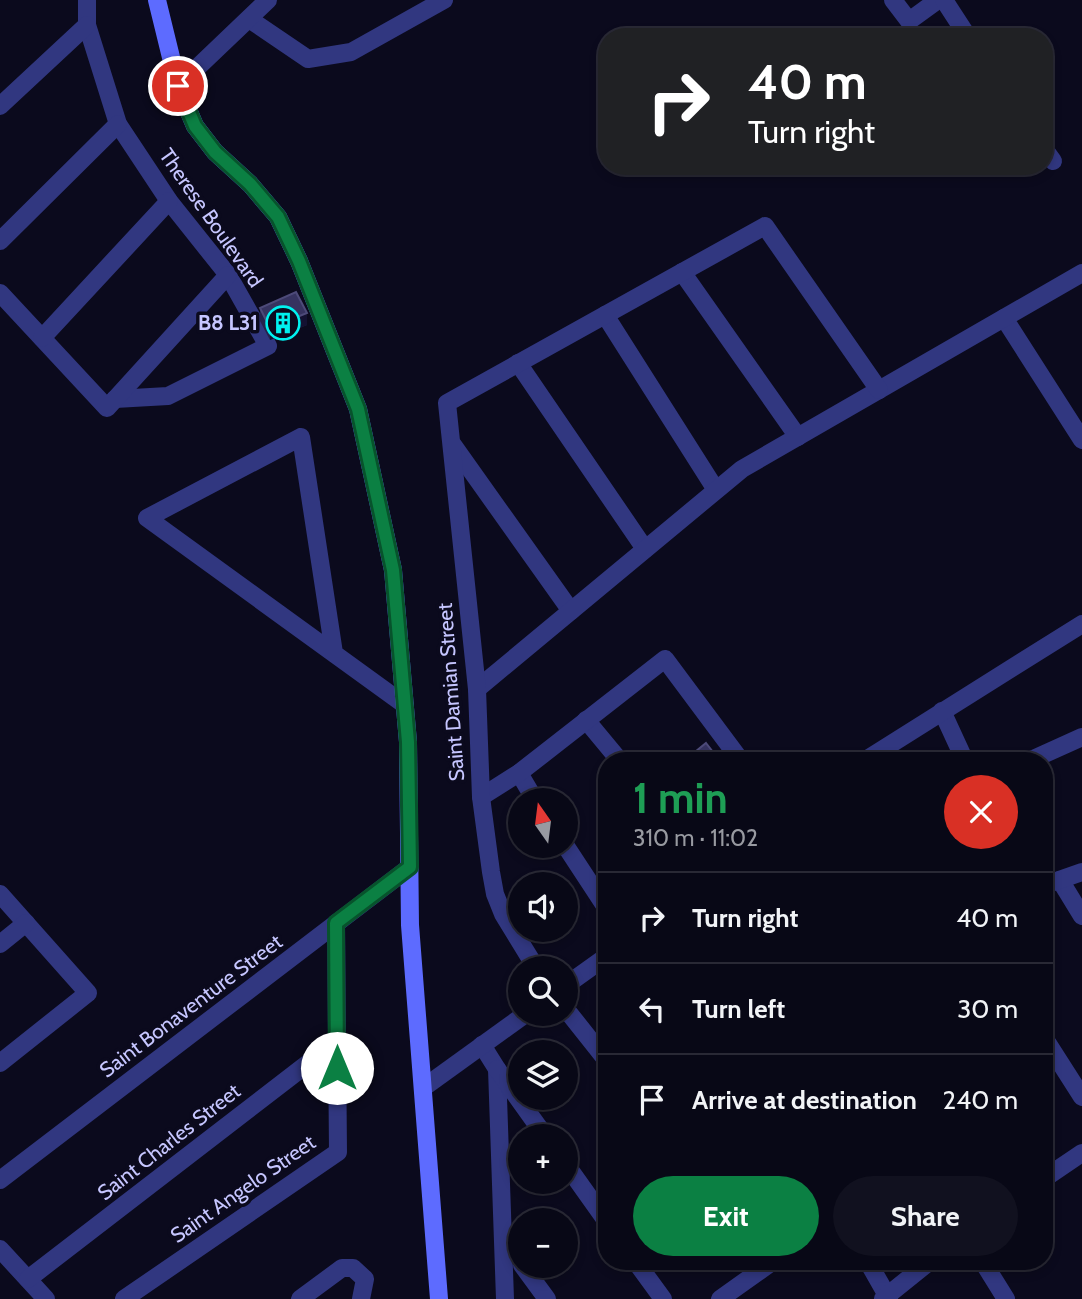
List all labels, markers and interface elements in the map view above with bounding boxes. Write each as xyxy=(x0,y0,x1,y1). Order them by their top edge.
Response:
text: 40 m xyxy=(748,52,867,111)
pin xyxy=(148,56,208,116)
icon: right xyxy=(633,56,724,147)
icon: arrive xyxy=(159,67,197,105)
text: Turn right xyxy=(748,112,875,151)
street label: Therese Boulevard xyxy=(154,144,269,292)
building icon: B8 L31 xyxy=(264,304,302,342)
place label: B8 L31 xyxy=(198,310,258,335)
street label: Saint Damian Street xyxy=(432,602,469,782)
text: 1 min xyxy=(633,772,728,824)
button: close xyxy=(944,775,1018,849)
north arrow xyxy=(508,788,578,858)
map controls xyxy=(508,788,578,1278)
text: 310 m · 11:02 xyxy=(633,824,758,852)
button: sound xyxy=(508,872,578,942)
icon: right xyxy=(633,899,671,937)
text: Turn right xyxy=(692,902,798,934)
text: 40 m xyxy=(956,902,1018,934)
street label: Saint Bonaventure Street xyxy=(95,929,287,1082)
button: search xyxy=(508,956,578,1026)
icon: left xyxy=(633,990,671,1028)
text: Turn left xyxy=(692,993,785,1025)
text: 30 m xyxy=(957,993,1018,1025)
position arrow xyxy=(300,1031,374,1105)
button: layers xyxy=(508,1040,578,1110)
street label: Saint Charles Street xyxy=(92,1078,245,1205)
icon: arrive xyxy=(633,1081,671,1119)
text: Arrive at destination xyxy=(692,1084,917,1116)
text: 240 m xyxy=(943,1084,1018,1116)
button: + xyxy=(508,1124,578,1194)
street label: Saint Angelo Street xyxy=(165,1129,320,1248)
button: Exit xyxy=(633,1176,819,1256)
button: Share xyxy=(833,1176,1018,1256)
button: − xyxy=(508,1208,578,1278)

